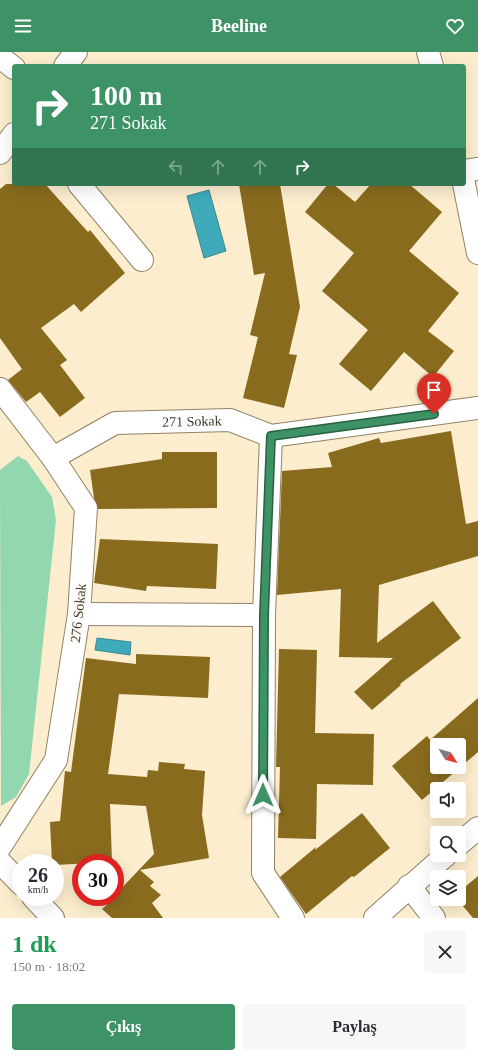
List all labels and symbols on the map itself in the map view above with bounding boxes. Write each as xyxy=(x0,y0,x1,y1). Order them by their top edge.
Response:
pin xyxy=(417,373,451,414)
street label: 271 Sokak xyxy=(162,413,222,430)
street label: 276 Sokak xyxy=(68,583,89,643)
north arrow xyxy=(430,738,466,774)
position arrow xyxy=(242,774,284,816)
speed limit sign: 30 xyxy=(72,854,124,906)

